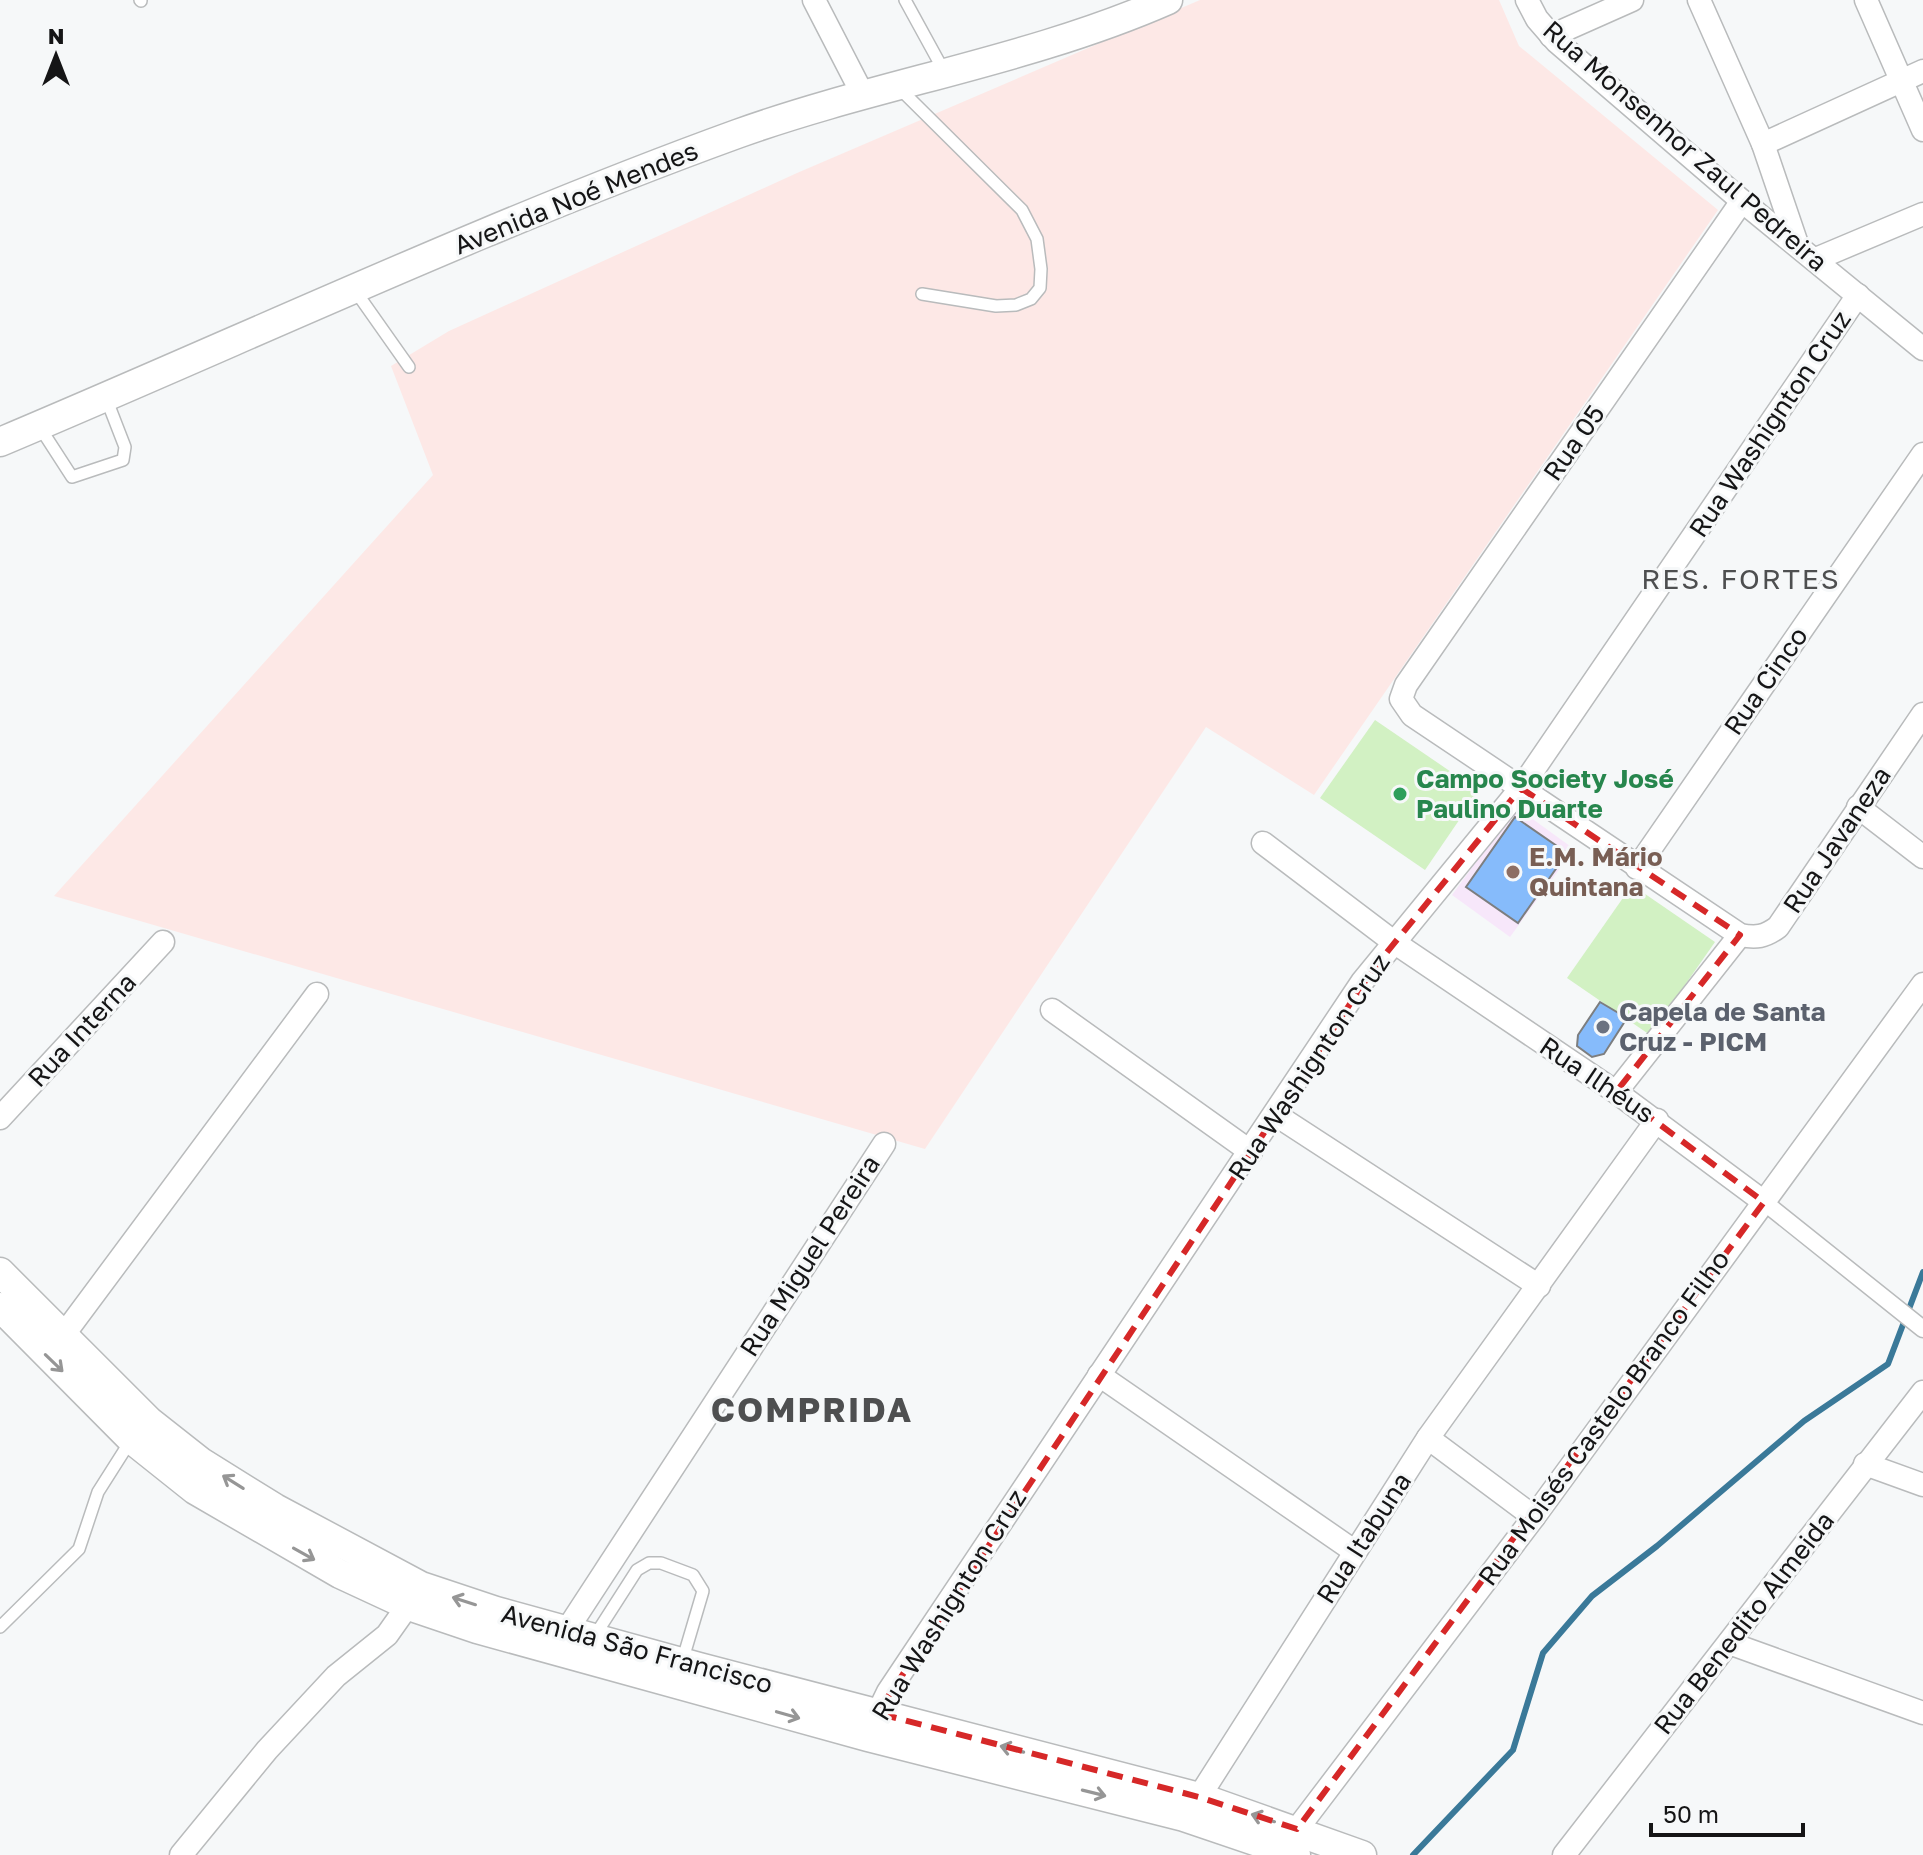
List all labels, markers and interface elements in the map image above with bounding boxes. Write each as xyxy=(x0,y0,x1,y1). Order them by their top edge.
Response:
street label: Rua Monsenhor Zaul Pedreira xyxy=(1537,14,1834,277)
north arrow xyxy=(16,16,96,96)
text: N xyxy=(48,22,64,49)
street label: Avenida Noé Mendes xyxy=(449,134,702,261)
street label: Rua Washignton Cruz xyxy=(1682,305,1857,543)
street label: Rua 05 xyxy=(1536,399,1611,487)
district label: RES. FORTES xyxy=(1641,562,1841,595)
street label: Rua Cinco xyxy=(1717,621,1814,741)
street label: Rua Javaneza xyxy=(1776,761,1897,919)
place label: Campo Society José Paulino Duarte xyxy=(1416,763,1674,824)
marker: Campo Society José Paulino Duarte xyxy=(1391,785,1409,803)
place label: E.M. Mário Quintana xyxy=(1529,841,1663,902)
marker: E.M. Mário Quintana xyxy=(1504,863,1522,881)
street label: Rua Washignton Cruz xyxy=(1221,948,1396,1186)
street label: Rua Interna xyxy=(21,966,142,1093)
place label: Capela de Santa Cruz - PICM xyxy=(1619,996,1826,1057)
marker: Capela de Santa Cruz - PICM xyxy=(1594,1018,1612,1036)
street label: Rua Ilhéus xyxy=(1534,1030,1660,1129)
street label: Rua Miguel Pereira xyxy=(733,1149,886,1362)
street label: Rua Moisés Castelo Branco Filho xyxy=(1472,1244,1736,1591)
one-way arrow xyxy=(44,1354,64,1373)
district label: COMPRIDA xyxy=(711,1389,913,1429)
street label: Rua Itabuna xyxy=(1310,1466,1417,1609)
one-way arrow xyxy=(223,1474,245,1490)
street label: Rua Washignton Cruz xyxy=(865,1484,1032,1726)
street label: Rua Benedito Almeida xyxy=(1647,1505,1840,1740)
one-way arrow xyxy=(291,1547,315,1562)
one-way arrow xyxy=(452,1592,477,1607)
street label: Avenida São Francisco xyxy=(498,1597,776,1700)
one-way arrow xyxy=(774,1708,800,1723)
one-way arrow xyxy=(1000,1740,1026,1755)
one-way arrow xyxy=(1081,1787,1106,1802)
scale bar xyxy=(1651,1787,1803,1837)
text: 50 m xyxy=(1663,1799,1719,1828)
one-way arrow xyxy=(1250,1809,1275,1824)

